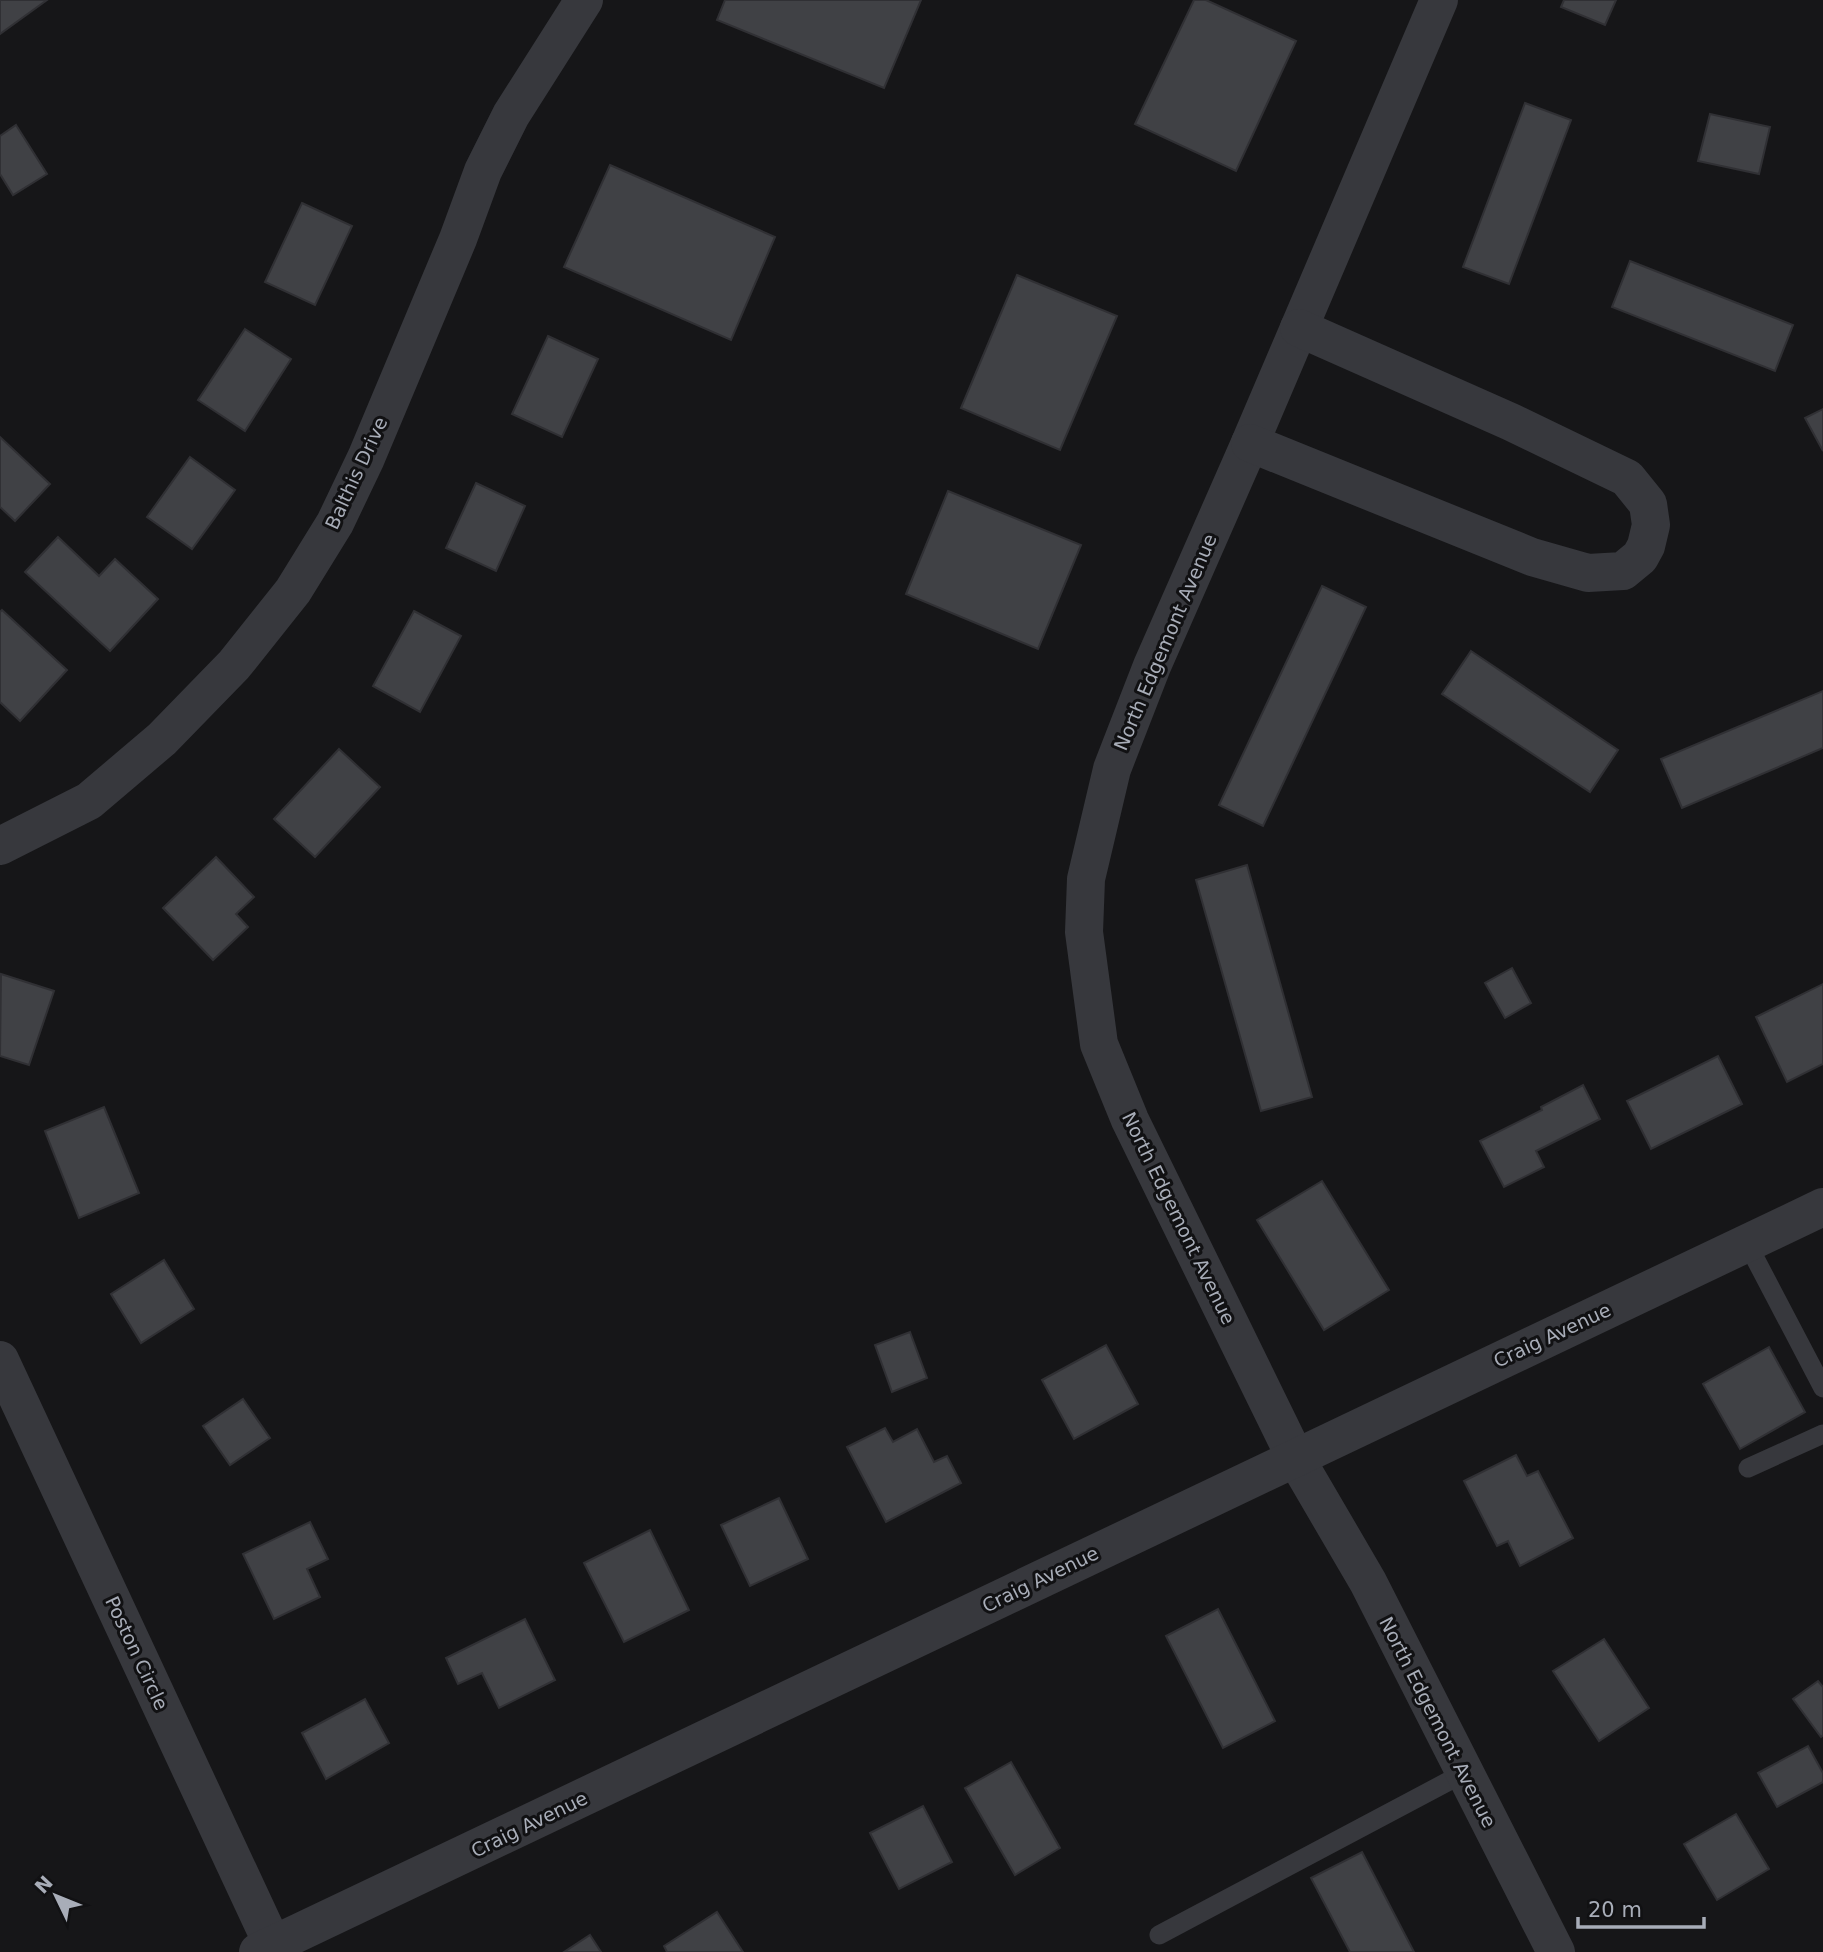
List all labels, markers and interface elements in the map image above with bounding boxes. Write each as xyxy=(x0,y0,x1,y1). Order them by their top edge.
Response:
street label: Balthis Drive xyxy=(320,413,392,533)
street label: North Edgemont Avenue xyxy=(1109,530,1221,754)
street label: North Edgemont Avenue xyxy=(1118,1108,1240,1328)
street label: Craig Avenue xyxy=(1490,1298,1614,1372)
street label: Craig Avenue xyxy=(978,1541,1102,1617)
street label: Poston Circle xyxy=(101,1593,173,1713)
street label: North Edgemont Avenue xyxy=(1375,1613,1501,1831)
street label: Craig Avenue xyxy=(467,1786,591,1862)
north arrow xyxy=(21,1861,91,1931)
text: N xyxy=(30,1871,57,1898)
scale bar xyxy=(1578,1885,1704,1929)
text: 20 m xyxy=(1588,1898,1642,1922)

